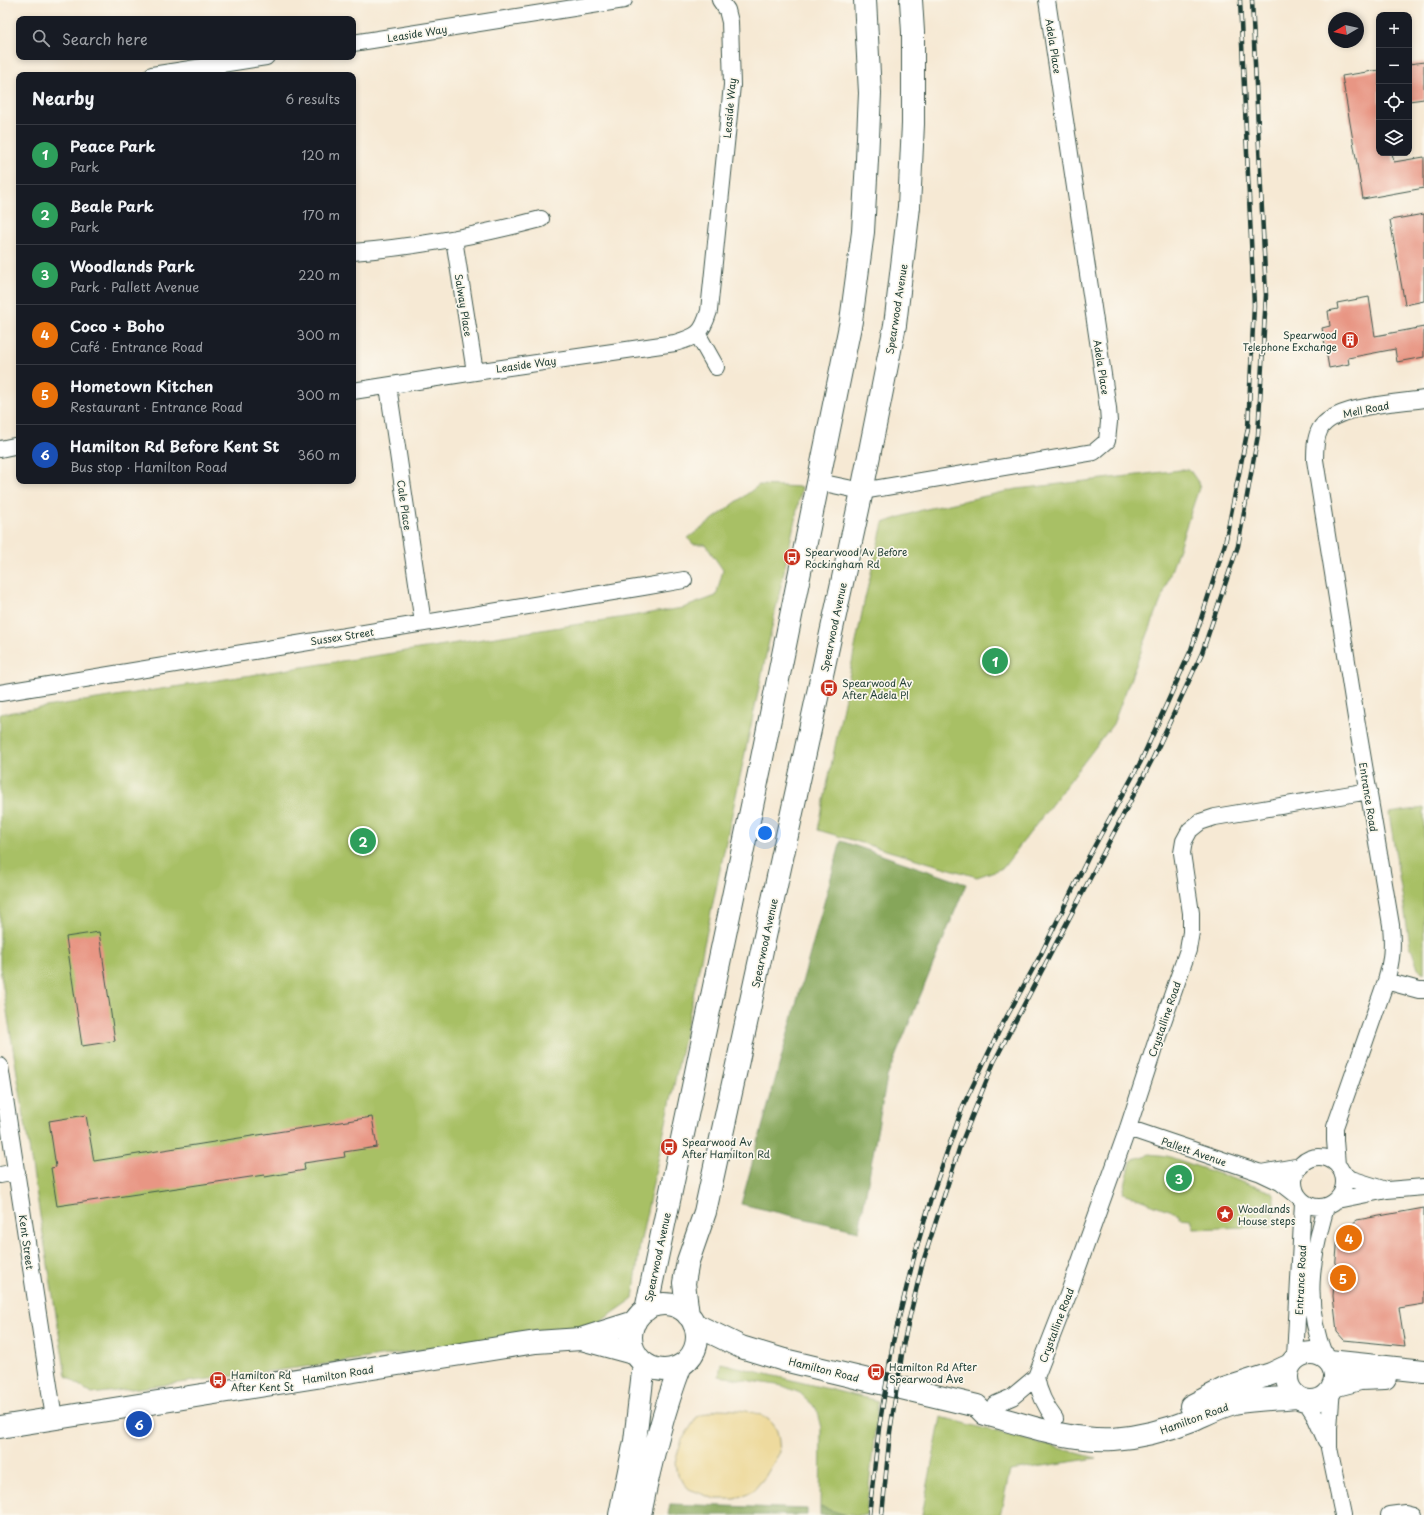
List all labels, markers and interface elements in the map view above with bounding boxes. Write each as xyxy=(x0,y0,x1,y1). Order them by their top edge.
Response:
north arrow xyxy=(1328,12,1364,48)
map controls xyxy=(1376,12,1412,156)
button: + xyxy=(1376,12,1412,48)
search box xyxy=(16,16,356,60)
street label: Adela Place xyxy=(1042,17,1066,75)
street label: Leaside Way xyxy=(386,21,448,45)
icon: search xyxy=(30,27,52,49)
text: Search here xyxy=(62,27,148,50)
button: − xyxy=(1376,48,1412,84)
street label: Leaside Way xyxy=(719,77,739,139)
button: locate xyxy=(1376,84,1412,120)
text: Nearby xyxy=(32,85,94,111)
text: 6 results xyxy=(285,89,340,108)
button: layers xyxy=(1376,120,1412,156)
text: Peace Park xyxy=(70,134,156,157)
text: 1 xyxy=(42,145,48,164)
text: 120 m xyxy=(301,145,340,164)
text: Park xyxy=(70,157,99,176)
text: Beale Park xyxy=(70,194,154,217)
text: 2 xyxy=(40,205,50,224)
text: 170 m xyxy=(302,205,340,224)
text: Park xyxy=(70,217,99,236)
text: Woodlands Park xyxy=(70,254,195,277)
street label: Spearwood Avenue xyxy=(881,262,911,355)
text: 3 xyxy=(41,265,49,284)
text: 220 m xyxy=(298,265,340,284)
street label: Salway Place xyxy=(452,273,476,337)
text: Park · Pallett Avenue xyxy=(70,277,199,296)
text: Coco + Boho xyxy=(70,314,164,337)
text: 4 xyxy=(41,325,49,344)
text: 300 m xyxy=(296,325,340,344)
place label: Spearwood Telephone Exchange xyxy=(1243,327,1338,354)
building icon: Spearwood Telephone Exchange xyxy=(1340,330,1360,350)
text: Café · Entrance Road xyxy=(70,337,203,356)
street label: Adela Place xyxy=(1090,338,1114,396)
street label: Leaside Way xyxy=(495,352,557,376)
text: Hometown Kitchen xyxy=(70,374,213,397)
text: 5 xyxy=(41,385,49,404)
text: 300 m xyxy=(296,385,340,404)
text: Restaurant · Entrance Road xyxy=(70,397,243,416)
street label: Mell Road xyxy=(1342,397,1391,421)
text: Hamilton Rd Before Kent St xyxy=(70,434,279,457)
text: 6 xyxy=(40,445,50,464)
text: 360 m xyxy=(297,445,340,464)
text: Bus stop · Hamilton Road xyxy=(70,457,228,476)
street label: Cale Place xyxy=(394,479,416,531)
place label: Spearwood Av Before Rockingham Rd xyxy=(805,544,907,571)
bus stop icon: Spearwood Av Before Rockingham Rd xyxy=(782,547,802,567)
street label: Spearwood Avenue xyxy=(816,580,850,673)
street label: Sussex Street xyxy=(309,624,375,648)
pin: 1 xyxy=(982,646,1008,676)
place label: Spearwood Av After Adela Pl xyxy=(842,675,913,702)
bus stop icon: Spearwood Av After Adela Pl xyxy=(819,678,839,698)
street label: Entrance Road xyxy=(1356,761,1382,833)
your location xyxy=(755,823,775,843)
pin: 2 xyxy=(350,826,376,856)
street label: Spearwood Avenue xyxy=(747,896,781,989)
street label: Crystalline Road xyxy=(1144,979,1184,1059)
street label: Pallett Avenue xyxy=(1159,1133,1229,1169)
place label: Spearwood Av After Hamilton Rd xyxy=(682,1134,770,1161)
bus stop icon: Spearwood Av After Hamilton Rd xyxy=(659,1137,679,1157)
pin: 3 xyxy=(1166,1163,1192,1193)
place label: Woodlands House steps xyxy=(1238,1201,1296,1228)
place icon: Woodlands House steps xyxy=(1215,1204,1235,1224)
street label: Spearwood Avenue xyxy=(640,1210,674,1303)
street label: Kent Street xyxy=(16,1214,38,1270)
pin: 4 xyxy=(1336,1223,1362,1253)
street label: Entrance Road xyxy=(1291,1244,1309,1315)
pin: 5 xyxy=(1330,1263,1356,1293)
street label: Crystalline Road xyxy=(1035,1285,1077,1365)
street label: Hamilton Road xyxy=(787,1353,861,1385)
place label: Hamilton Rd After Spearwood Ave xyxy=(889,1359,977,1386)
street label: Hamilton Road xyxy=(301,1361,375,1387)
bus stop icon: Hamilton Rd After Spearwood Ave xyxy=(866,1362,886,1382)
place label: Hamilton Rd After Kent St xyxy=(231,1367,294,1394)
bus stop icon: Hamilton Rd After Kent St xyxy=(208,1370,228,1390)
street label: Hamilton Road xyxy=(1158,1399,1231,1437)
pin: 6 xyxy=(126,1409,152,1439)

